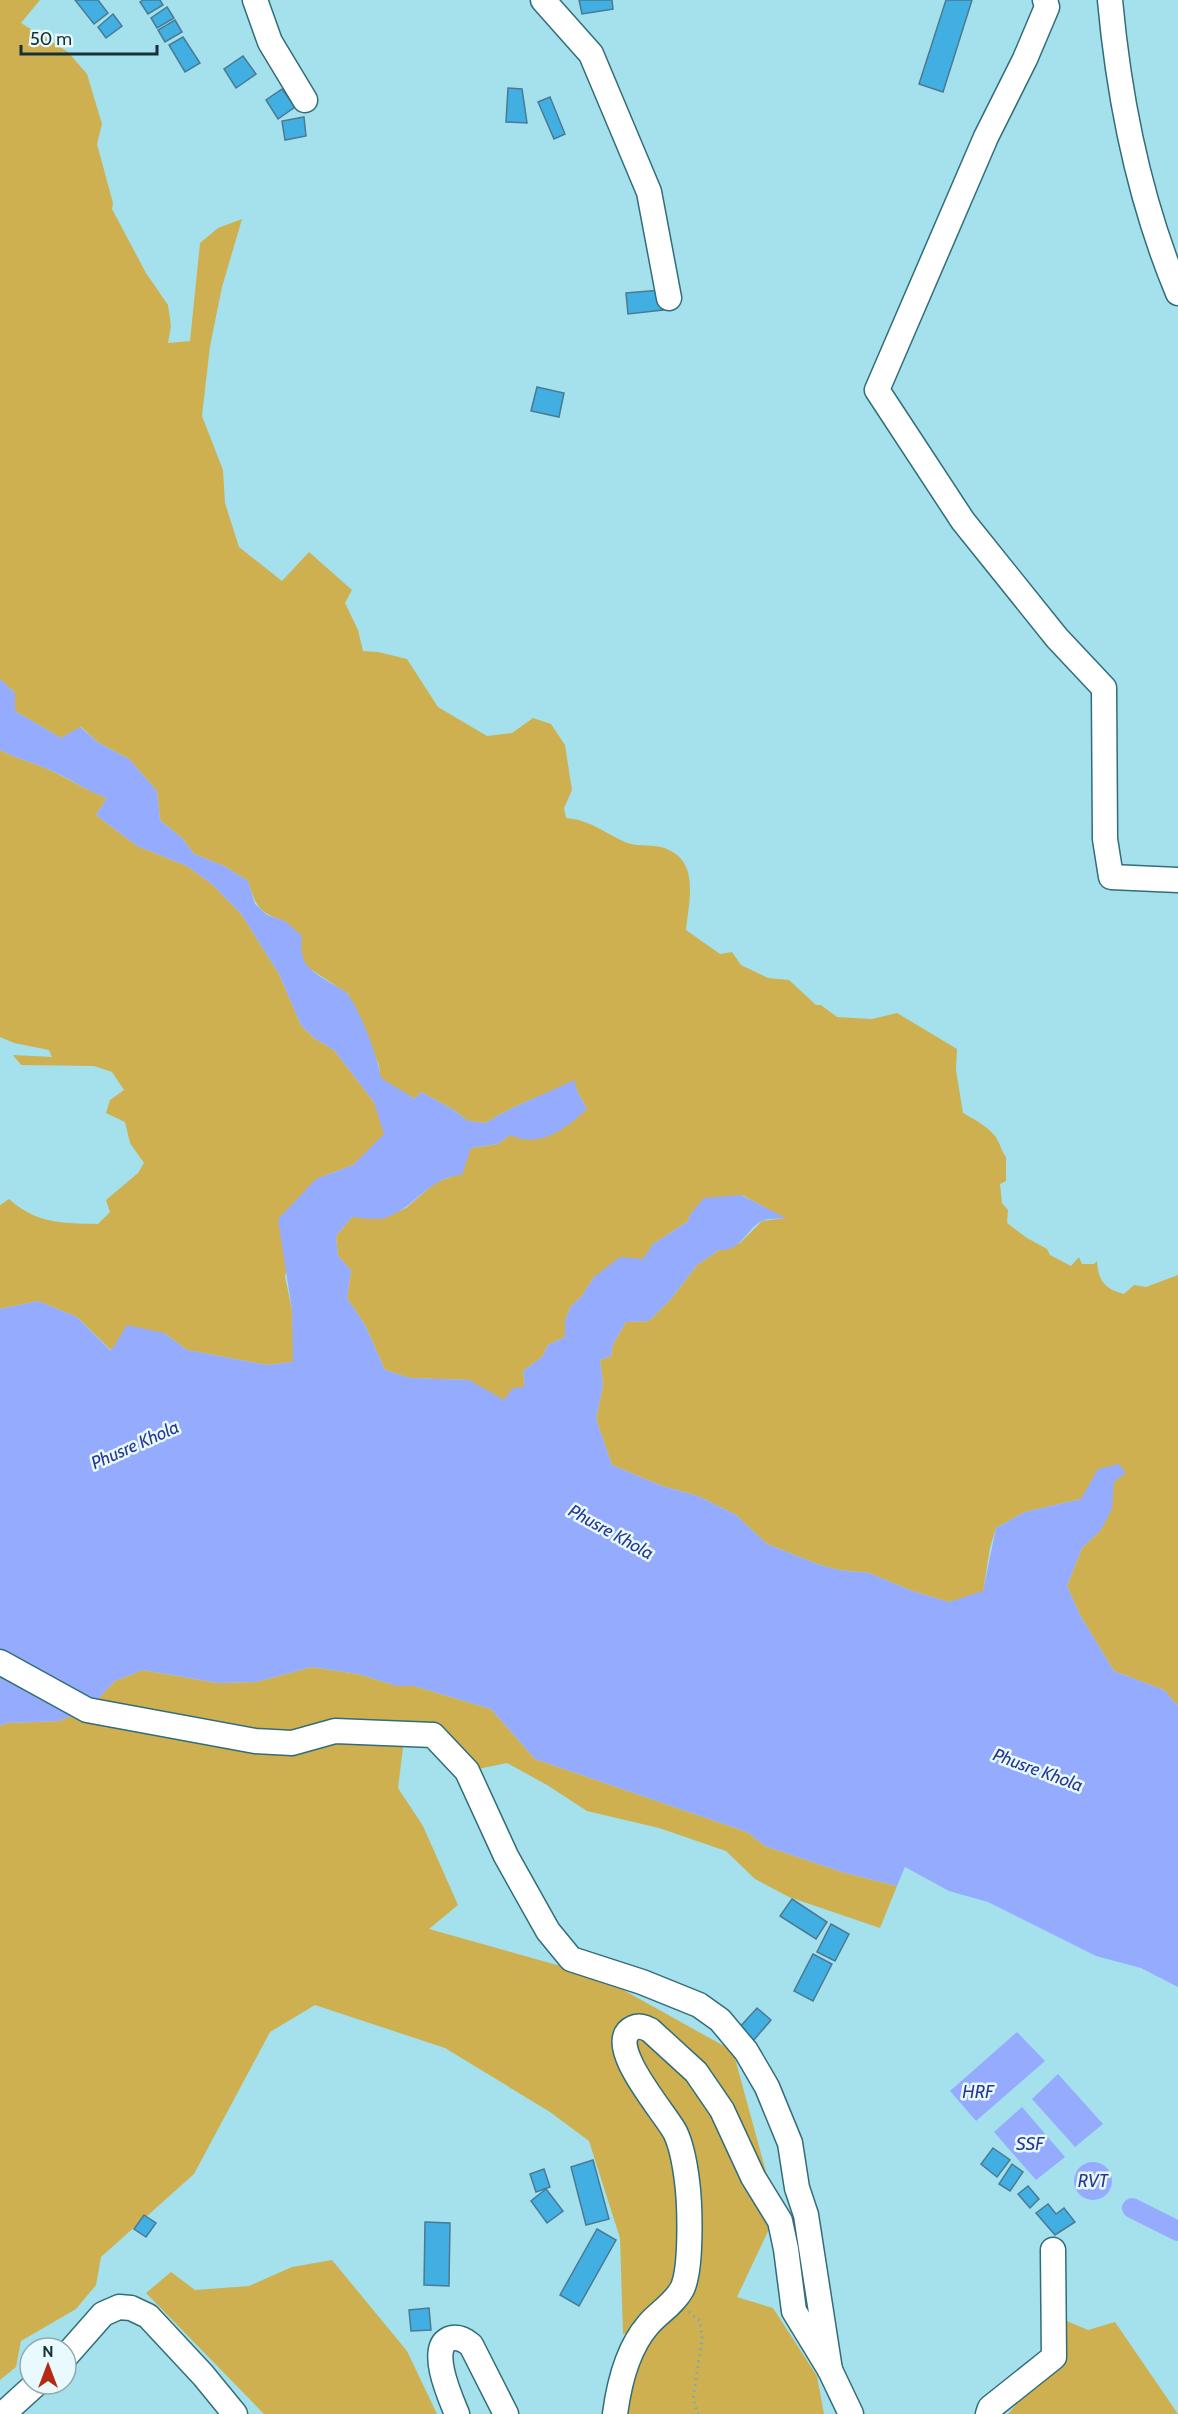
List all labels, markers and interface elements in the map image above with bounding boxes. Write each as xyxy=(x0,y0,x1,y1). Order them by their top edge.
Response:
scale bar xyxy=(21,18,158,56)
text: 50 m xyxy=(30,28,72,50)
water label: Phusre Khola xyxy=(88,1416,182,1474)
water label: Phusre Khola xyxy=(565,1500,657,1564)
water label: Phusre Khola xyxy=(990,1744,1086,1796)
water label: HRF xyxy=(962,2081,995,2103)
water label: SSF xyxy=(1016,2133,1045,2155)
water label: RVT xyxy=(1078,2170,1110,2192)
north arrow xyxy=(18,2336,78,2396)
text: N xyxy=(42,2342,54,2361)

